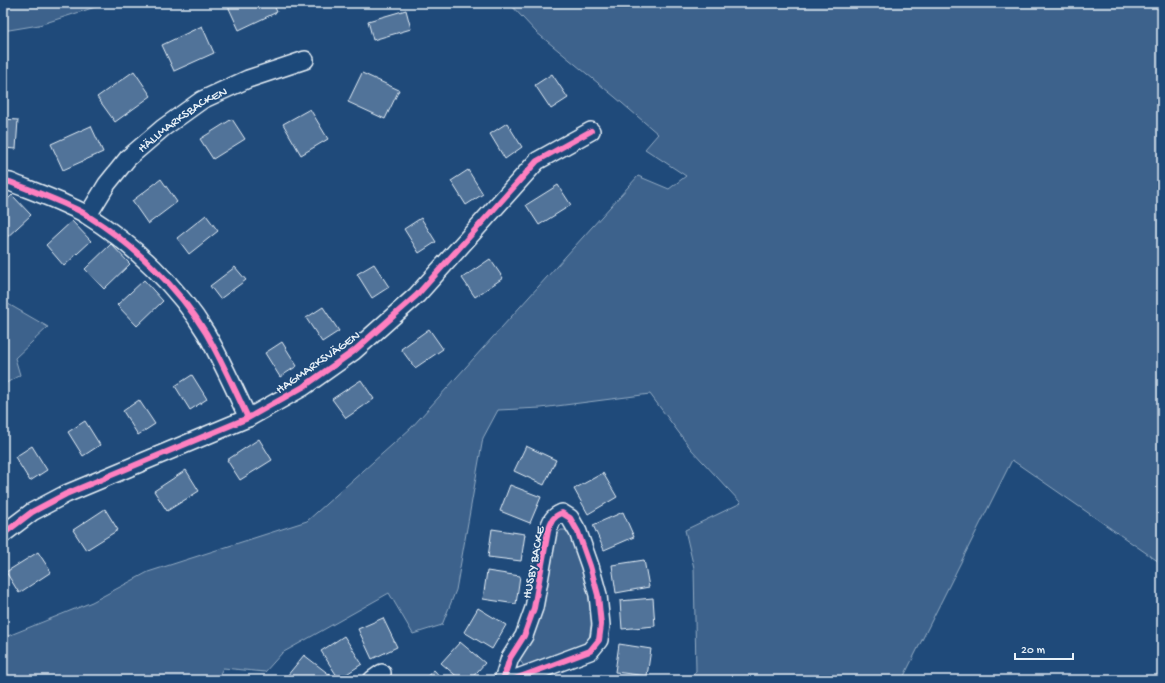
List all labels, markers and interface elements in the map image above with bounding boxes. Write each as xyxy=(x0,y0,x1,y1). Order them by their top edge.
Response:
street label: HÄLLMARKSBACKEN xyxy=(135,85,230,157)
street label: HAGMARKSVÄGEN xyxy=(273,328,364,398)
street label: HUSBY BACKE xyxy=(520,524,549,600)
scale bar xyxy=(1015,635,1073,661)
text: 20 m xyxy=(1021,644,1046,658)

